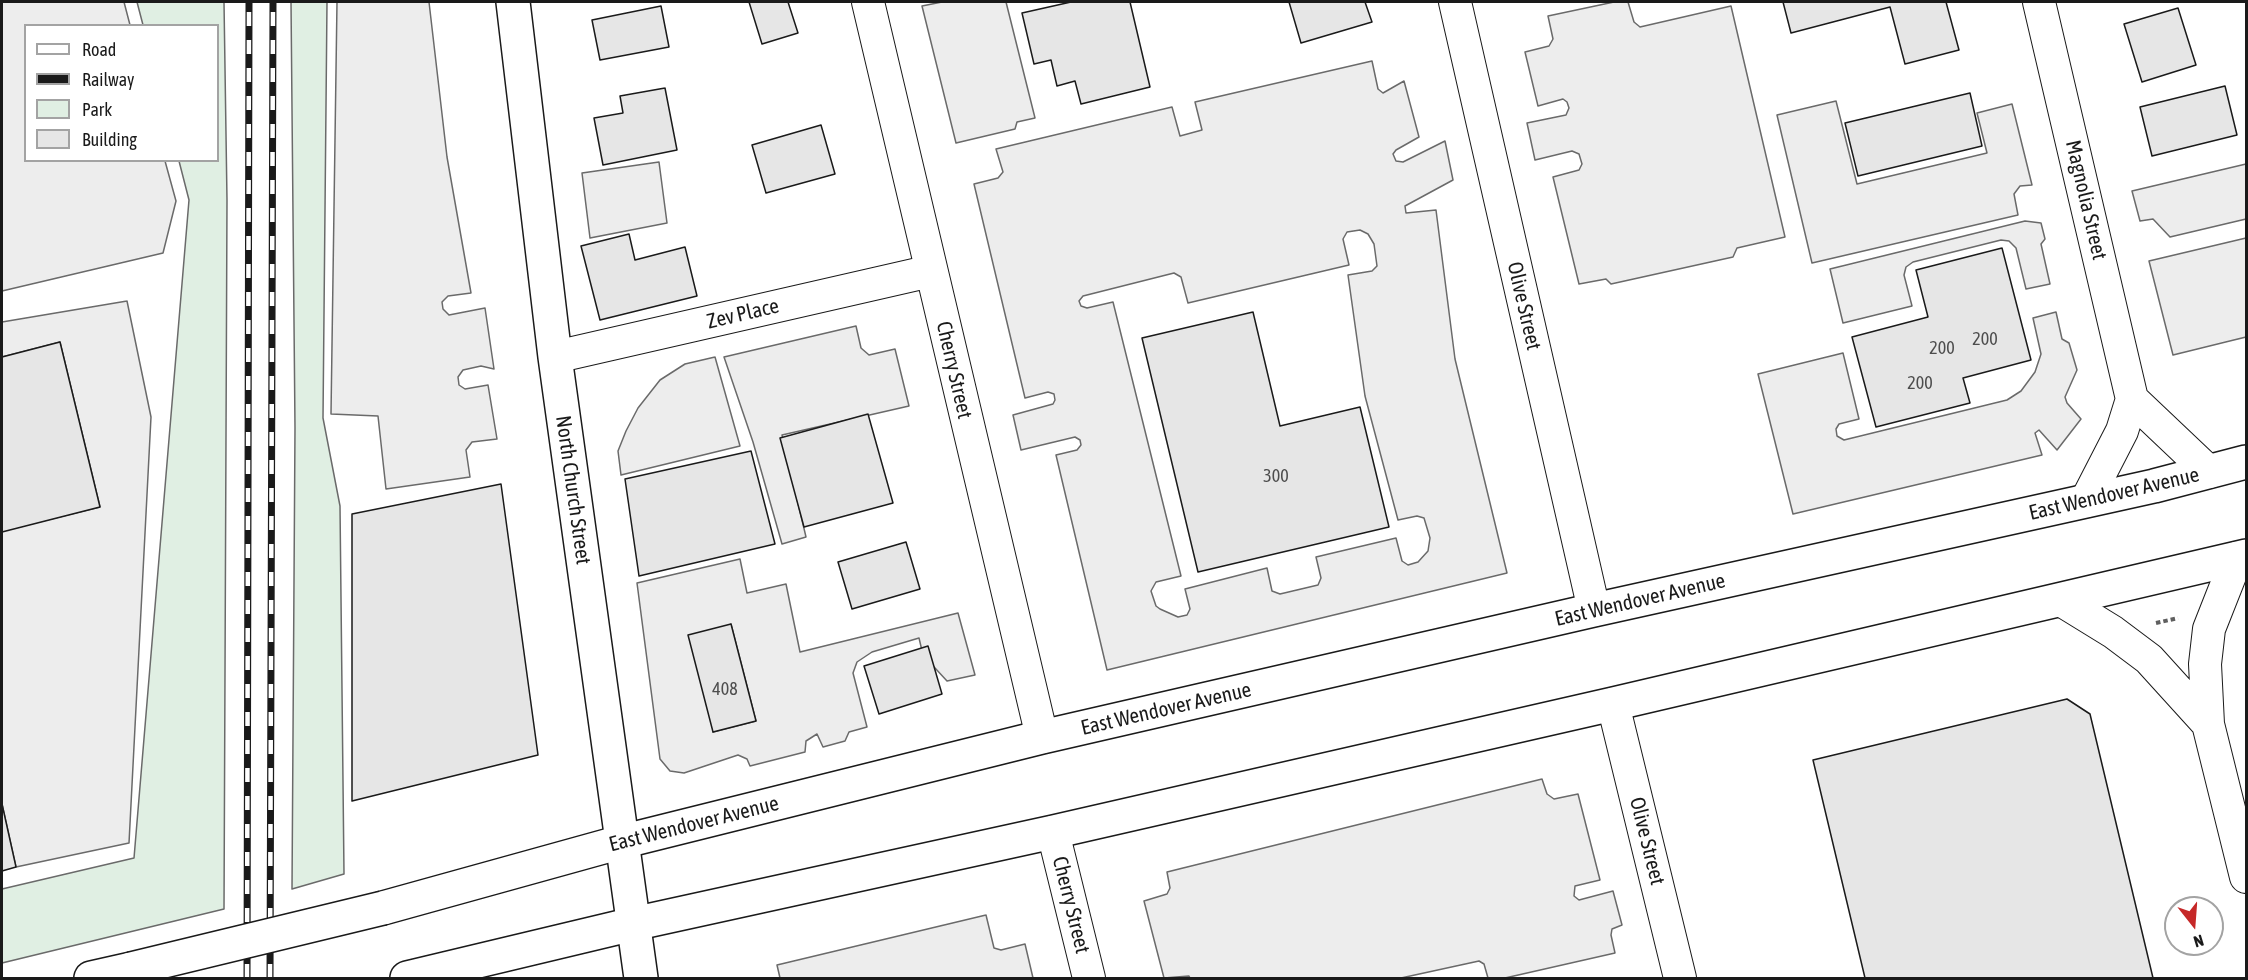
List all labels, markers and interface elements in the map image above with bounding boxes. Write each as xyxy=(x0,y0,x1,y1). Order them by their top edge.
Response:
legend xyxy=(24,24,219,162)
text: Road xyxy=(82,39,116,60)
text: Railway xyxy=(82,69,134,90)
text: Park xyxy=(82,99,112,120)
text: Building xyxy=(82,129,137,150)
street label: Magnolia Street xyxy=(2060,138,2112,262)
street label: Olive Street xyxy=(1502,260,1546,352)
street label: Zev Place xyxy=(704,293,782,335)
street label: Cherry Street xyxy=(931,319,977,421)
house number: 200 xyxy=(1972,328,1998,350)
house number: 200 xyxy=(1929,337,1955,359)
house number: 200 xyxy=(1907,372,1933,394)
street label: North Church Street xyxy=(550,414,596,566)
street label: East Wendover Avenue xyxy=(2026,462,2202,526)
house number: 300 xyxy=(1263,465,1289,487)
street label: East Wendover Avenue xyxy=(1552,568,1728,632)
street label: East Wendover Avenue xyxy=(1078,677,1254,741)
house number: 408 xyxy=(712,678,738,700)
street label: East Wendover Avenue xyxy=(606,791,782,857)
street label: Olive Street xyxy=(1624,794,1670,888)
street label: Cherry Street xyxy=(1047,854,1095,956)
north arrow xyxy=(2164,896,2224,956)
text: N xyxy=(2192,931,2206,951)

